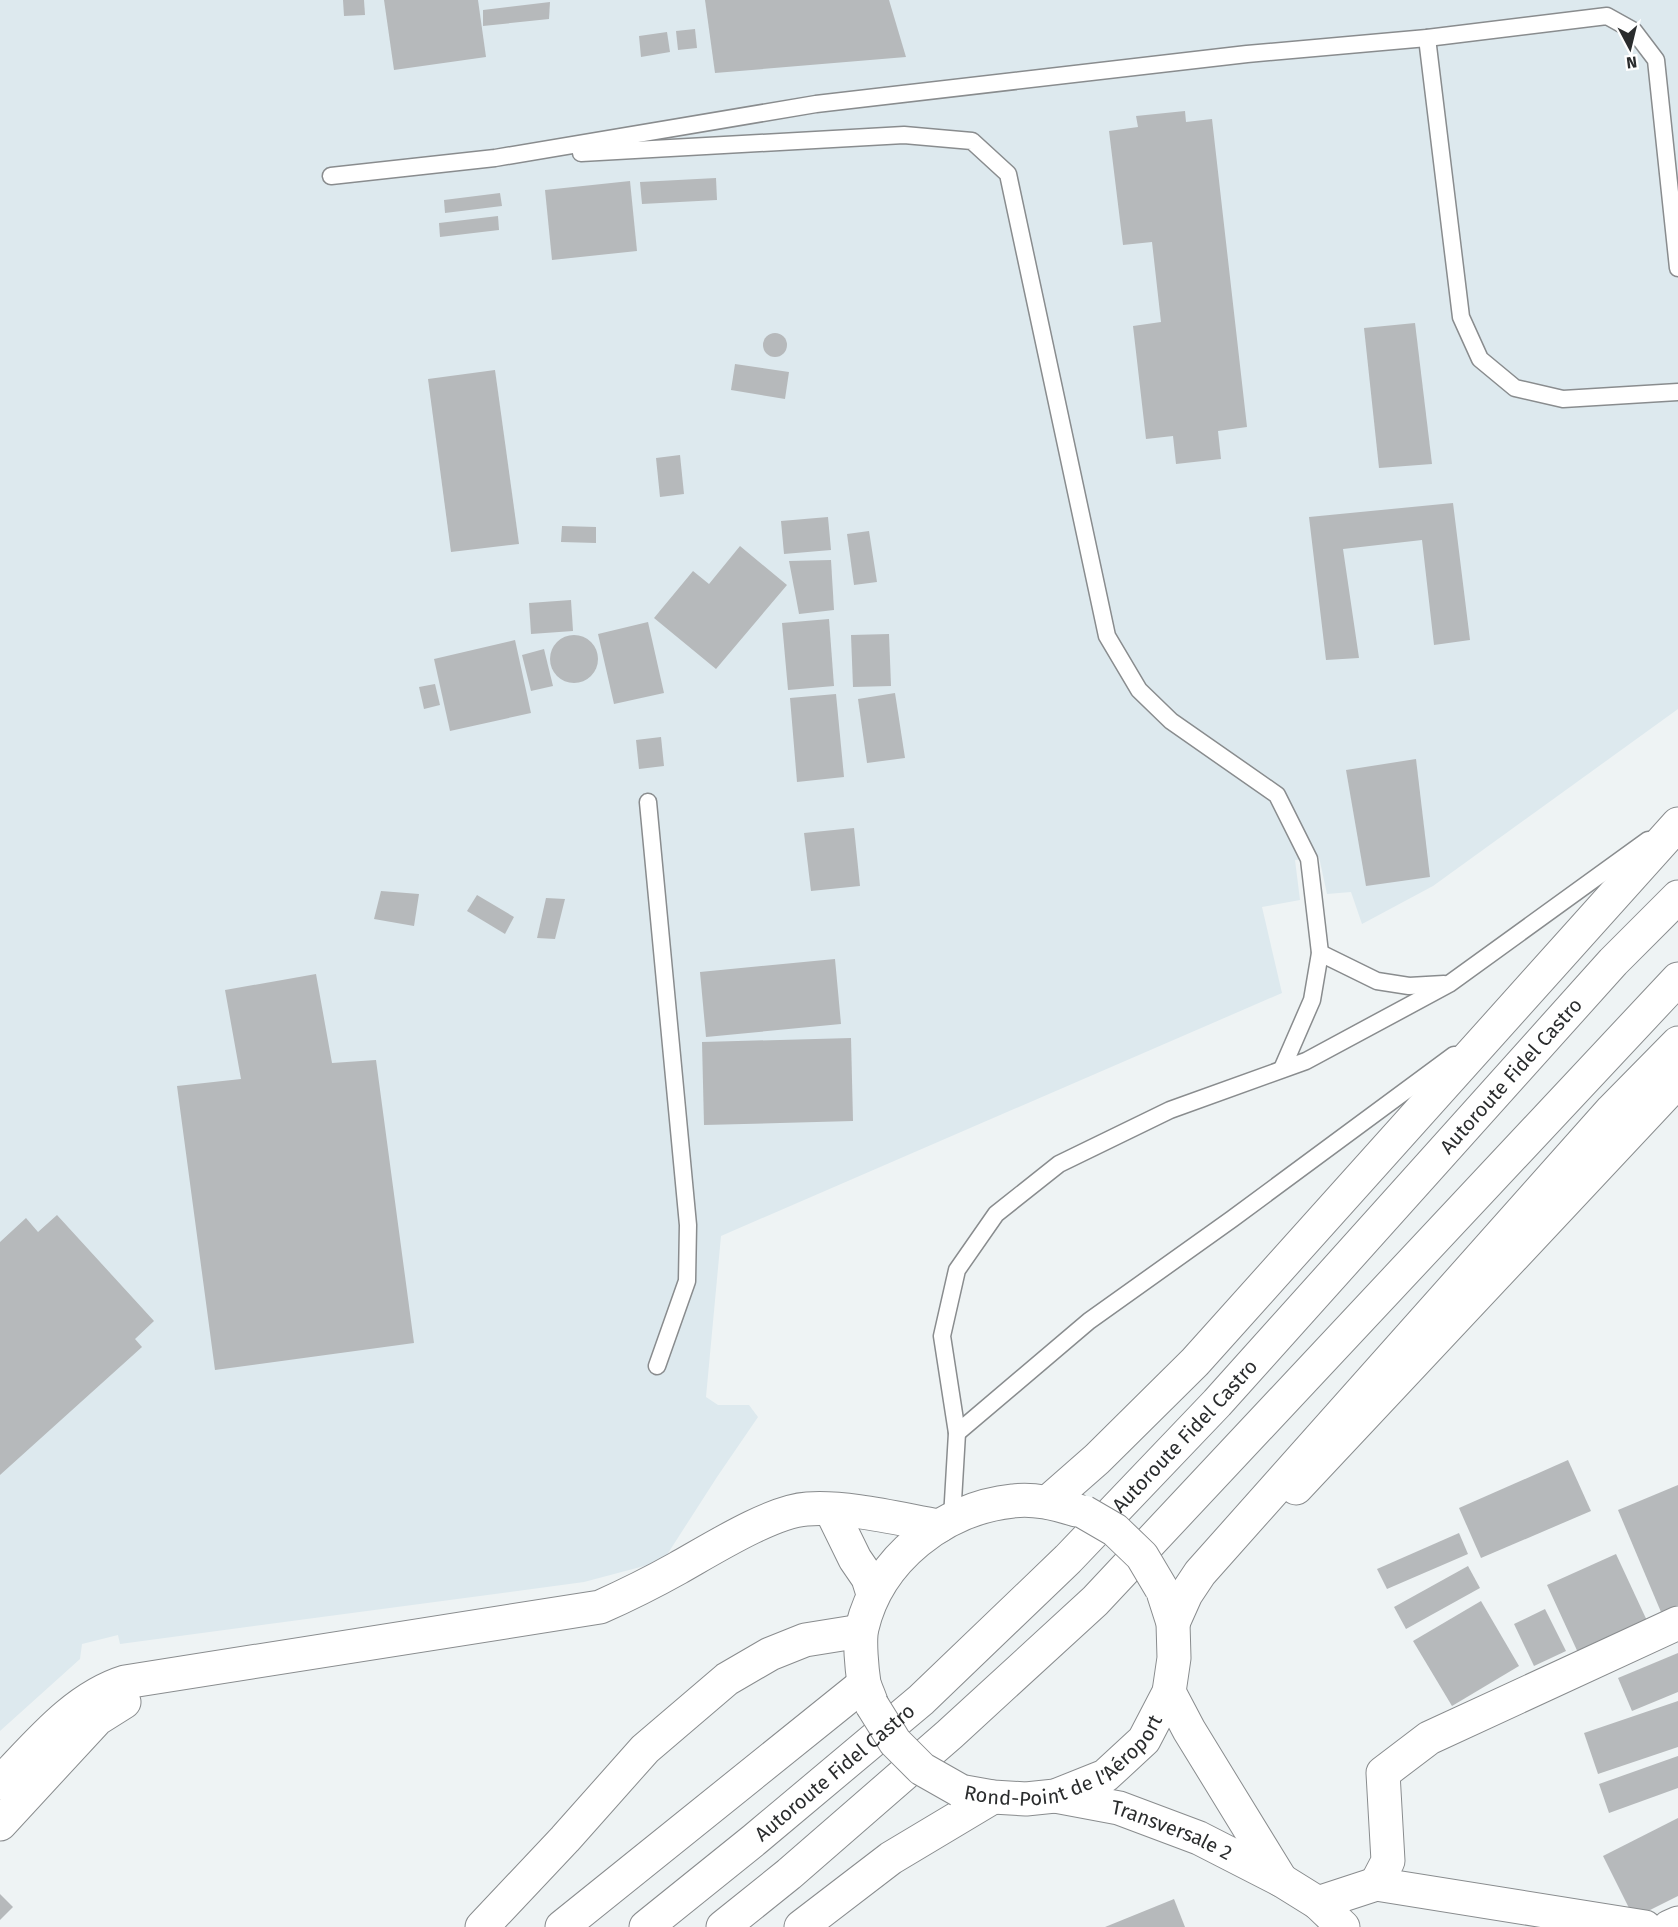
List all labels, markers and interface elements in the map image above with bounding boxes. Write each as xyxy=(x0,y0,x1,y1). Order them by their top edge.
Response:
north arrow xyxy=(1600,18,1660,78)
text: N xyxy=(1625,52,1638,72)
street label: Autoroute Fidel Castro xyxy=(1435,993,1587,1159)
street label: Autoroute Fidel Castro xyxy=(1107,1354,1262,1517)
street label: Autoroute Fidel Castro xyxy=(750,1699,920,1846)
street label: Rond-Point de l'Aéroport xyxy=(962,1710,1167,1811)
street label: Transversale 2 xyxy=(1110,1795,1236,1865)

